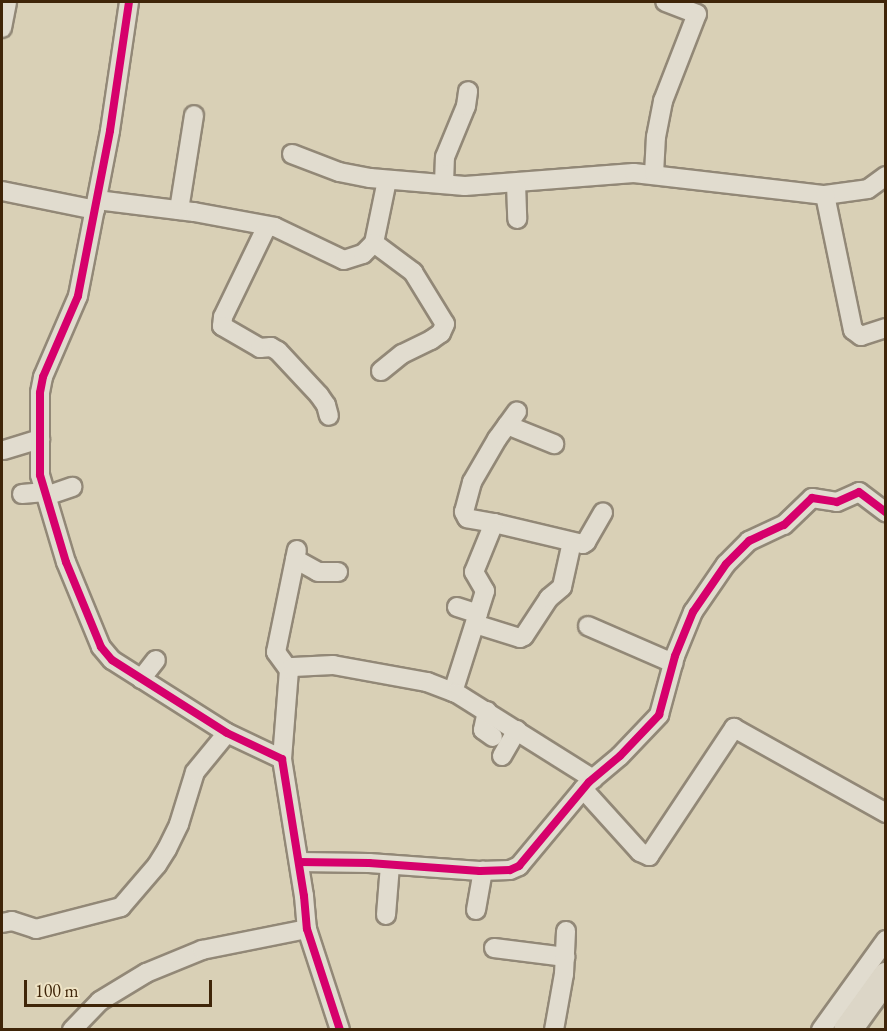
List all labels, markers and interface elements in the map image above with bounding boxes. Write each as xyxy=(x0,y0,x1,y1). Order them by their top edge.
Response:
scale bar xyxy=(27,968,214,1006)
text: 100 m xyxy=(35,979,79,1002)

